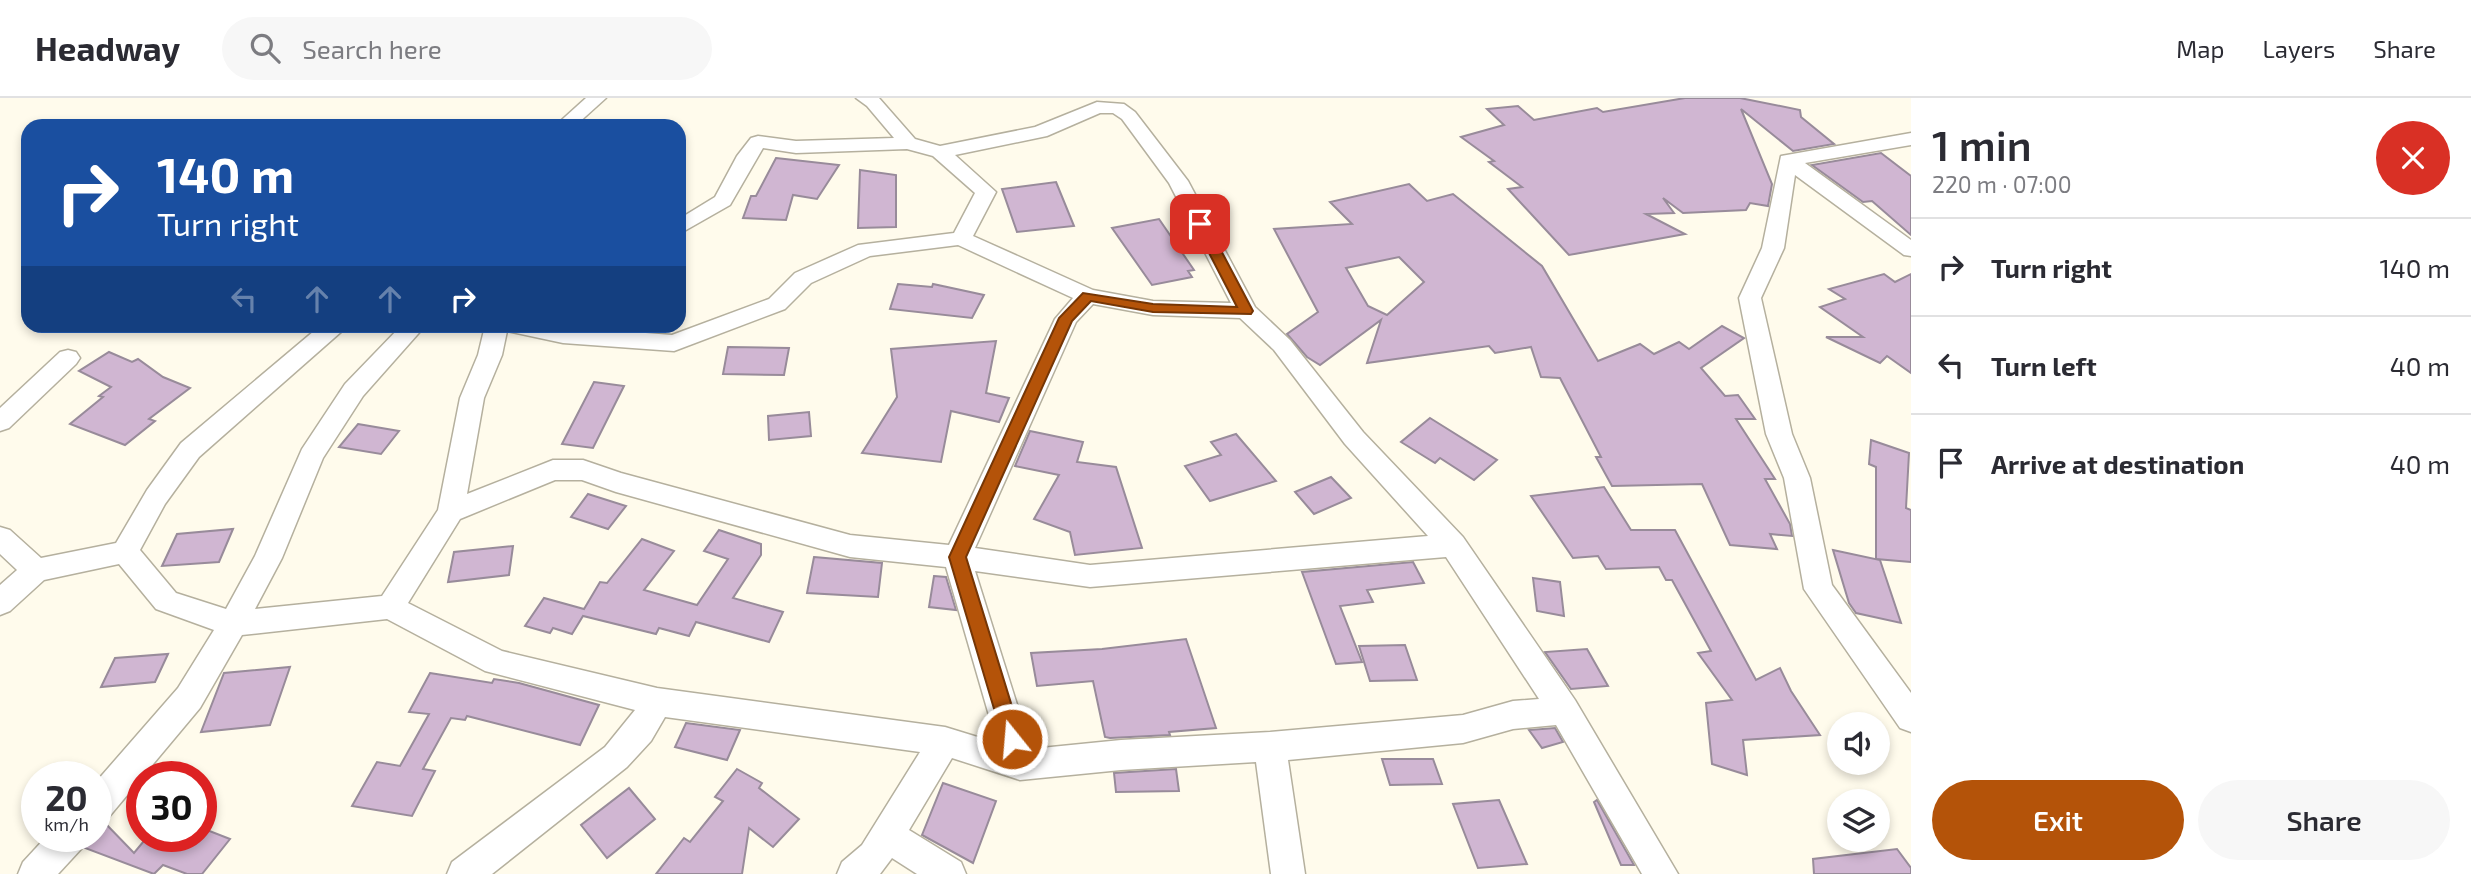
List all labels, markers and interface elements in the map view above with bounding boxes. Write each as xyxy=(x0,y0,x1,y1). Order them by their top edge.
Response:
search box xyxy=(222,17,712,80)
text: Headway xyxy=(35,28,180,68)
icon: search xyxy=(246,29,284,67)
text: Search here xyxy=(302,33,442,64)
text: Map xyxy=(2176,34,2224,63)
text: Layers xyxy=(2262,34,2335,63)
text: Share xyxy=(2373,34,2436,63)
text: 1 min xyxy=(1932,119,2032,169)
button: close xyxy=(2376,121,2450,195)
text: 140 m xyxy=(157,144,294,203)
icon: right xyxy=(42,147,133,238)
text: 220 m · 07:00 xyxy=(1932,170,2072,198)
pin xyxy=(1170,194,1230,254)
text: Turn right xyxy=(157,204,299,242)
icon: arrive xyxy=(1181,205,1219,243)
icon: right xyxy=(1932,248,1970,286)
text: Turn right xyxy=(1991,252,2112,283)
text: 140 m xyxy=(2379,252,2450,283)
icon: left xyxy=(225,280,263,318)
icon: ahead xyxy=(298,280,336,318)
icon: ahead xyxy=(371,280,409,318)
icon: right xyxy=(444,280,482,318)
icon: left xyxy=(1932,346,1970,384)
text: Turn left xyxy=(1991,350,2097,381)
text: 40 m xyxy=(2390,350,2450,381)
icon: arrive xyxy=(1932,444,1970,482)
text: Arrive at destination xyxy=(1991,448,2244,479)
text: 40 m xyxy=(2390,448,2450,479)
position arrow xyxy=(975,702,1049,776)
map controls xyxy=(1827,712,1890,852)
button: sound xyxy=(1827,712,1890,775)
speed limit sign: 30 xyxy=(126,761,217,852)
text: 20 xyxy=(45,776,88,818)
button: Exit xyxy=(1932,780,2184,860)
button: Share xyxy=(2198,780,2450,860)
button: layers xyxy=(1827,789,1890,852)
text: km/h xyxy=(44,813,89,835)

